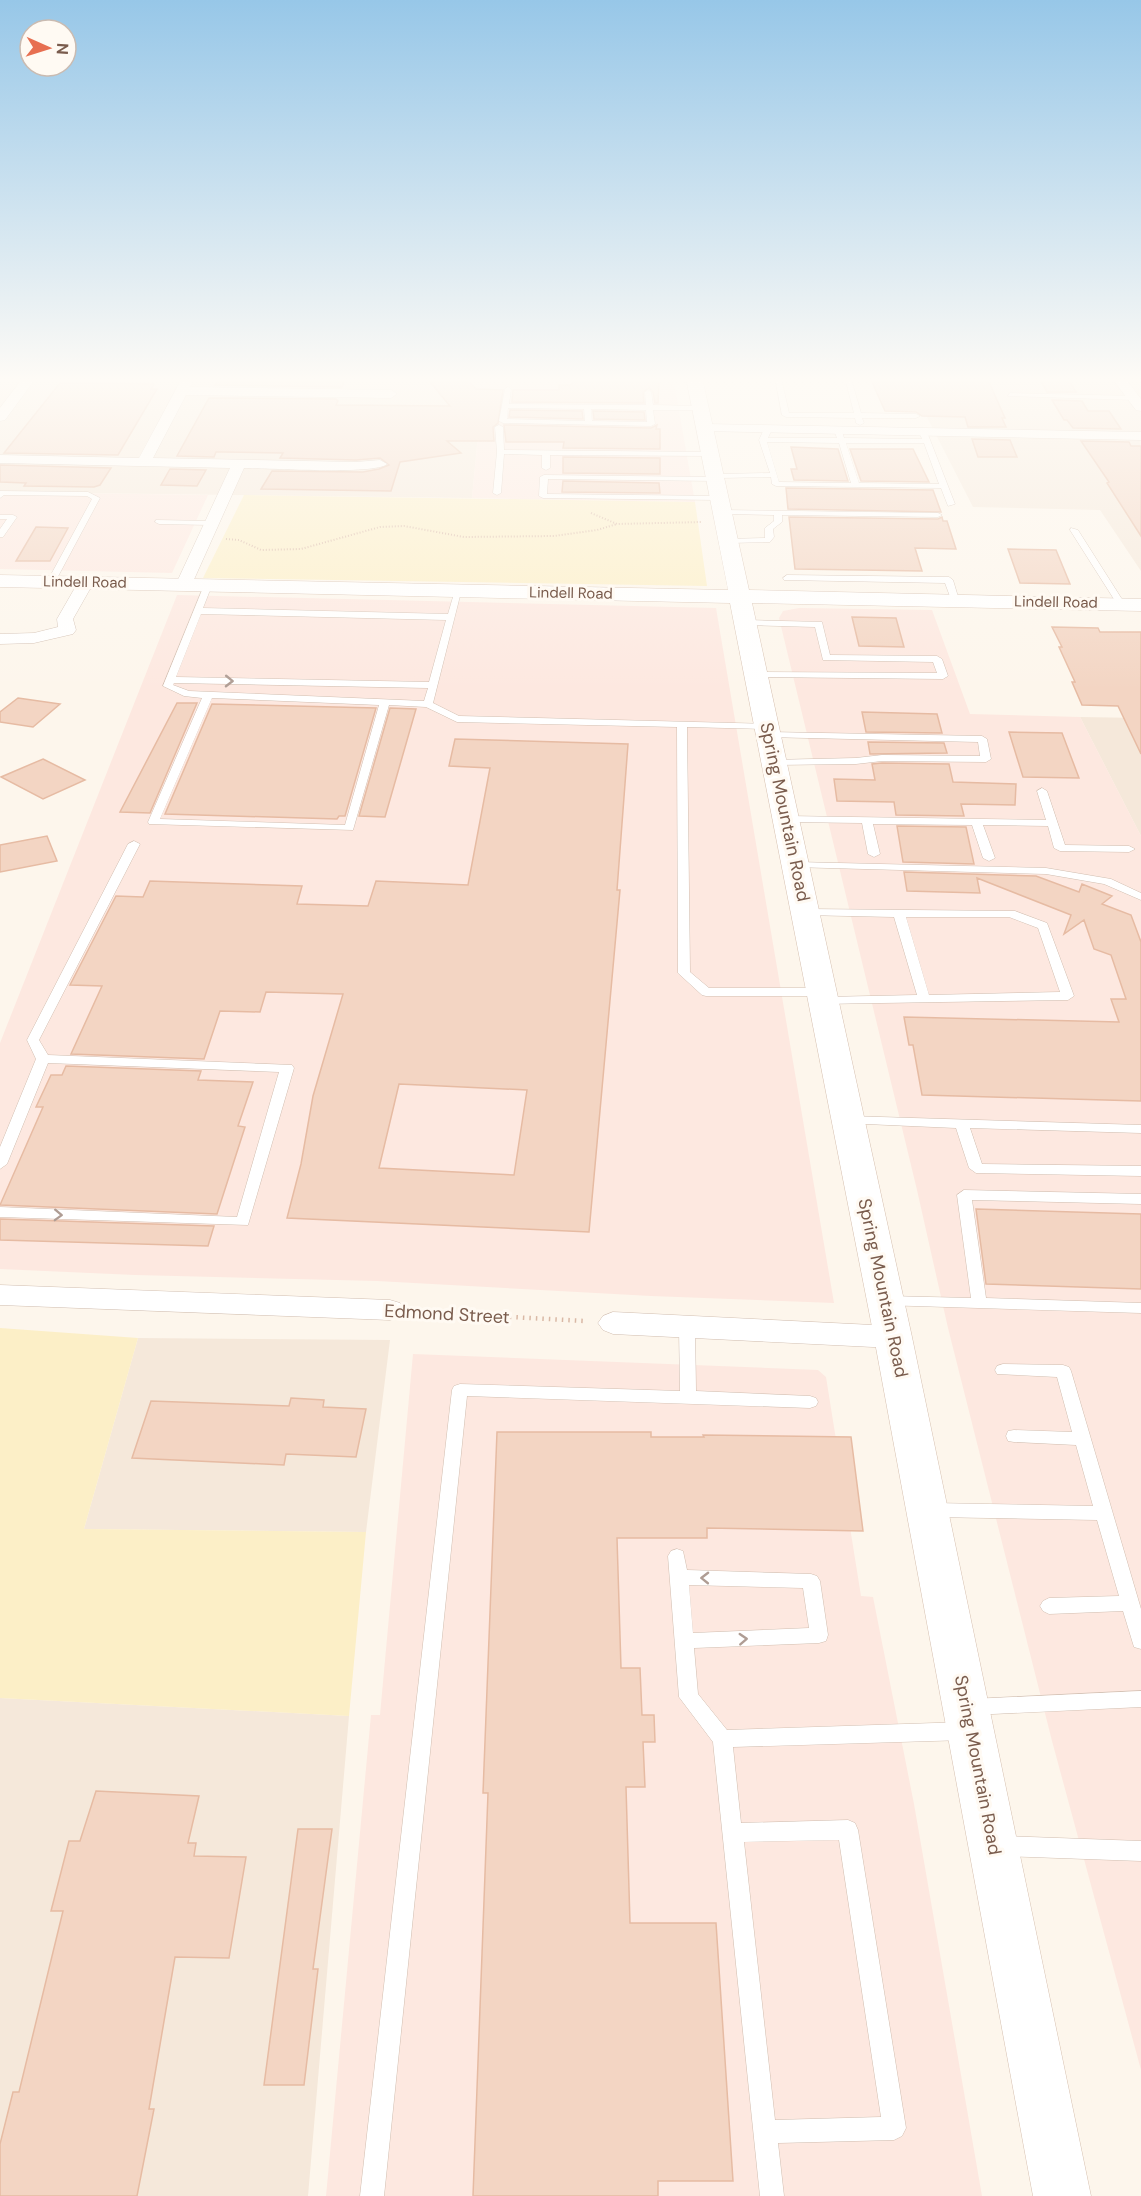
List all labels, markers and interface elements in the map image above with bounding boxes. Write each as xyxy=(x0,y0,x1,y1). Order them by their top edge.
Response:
north arrow xyxy=(18,18,78,78)
text: N xyxy=(52,42,73,55)
street label: Lindell Road xyxy=(43,571,127,593)
street label: Lindell Road xyxy=(529,582,613,604)
street label: Lindell Road xyxy=(1014,591,1098,613)
one-way arrow xyxy=(224,675,233,687)
street label: Spring Mountain Road xyxy=(754,720,816,904)
street label: Spring Mountain Road xyxy=(852,1196,914,1380)
one-way arrow xyxy=(54,1208,63,1221)
street label: Edmond Street xyxy=(384,1299,510,1329)
one-way arrow xyxy=(701,1572,710,1584)
one-way arrow xyxy=(738,1632,747,1645)
street label: Spring Mountain Road xyxy=(949,1673,1007,1857)

